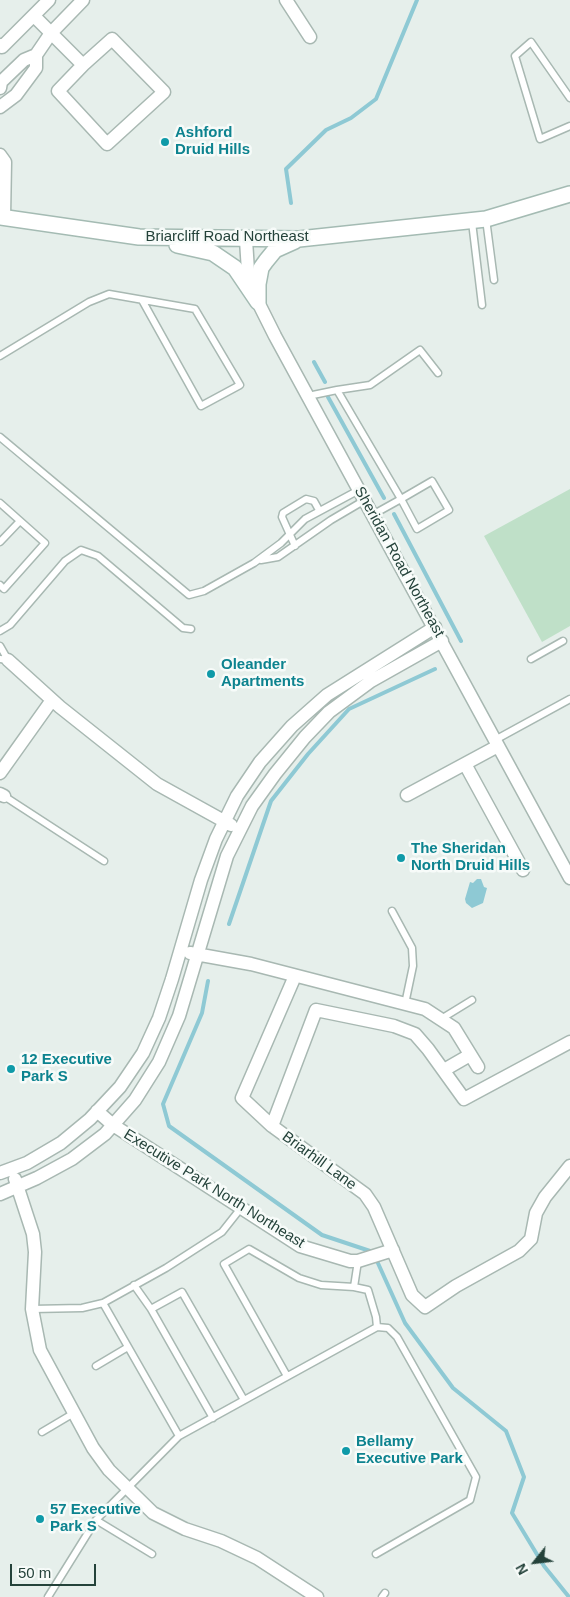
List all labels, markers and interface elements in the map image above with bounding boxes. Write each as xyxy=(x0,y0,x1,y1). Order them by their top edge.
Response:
place label: Ashford Druid Hills xyxy=(175,124,250,159)
marker: Ashford Druid Hills xyxy=(159,136,171,148)
street label: Briarcliff Road Northeast xyxy=(145,228,309,246)
street label: Sheridan Road Northeast xyxy=(350,484,448,640)
place label: Oleander Apartments xyxy=(221,656,304,691)
marker: Oleander Apartments xyxy=(205,668,217,680)
place label: The Sheridan North Druid Hills xyxy=(411,840,530,875)
marker: The Sheridan North Druid Hills xyxy=(395,852,407,864)
place label: 12 Executive Park S xyxy=(21,1051,112,1086)
marker: 12 Executive Park S xyxy=(5,1063,17,1075)
street label: Executive Park North Northeast xyxy=(120,1126,308,1252)
street label: Briarhill Lane xyxy=(278,1128,360,1194)
place label: Bellamy Executive Park xyxy=(356,1433,463,1468)
marker: Bellamy Executive Park xyxy=(340,1445,352,1457)
place label: 57 Executive Park S xyxy=(50,1501,141,1536)
marker: 57 Executive Park S xyxy=(34,1513,46,1525)
north arrow xyxy=(510,1537,560,1587)
scale bar xyxy=(12,1554,99,1586)
text: N xyxy=(512,1561,531,1578)
text: 50 m xyxy=(18,1564,51,1581)

